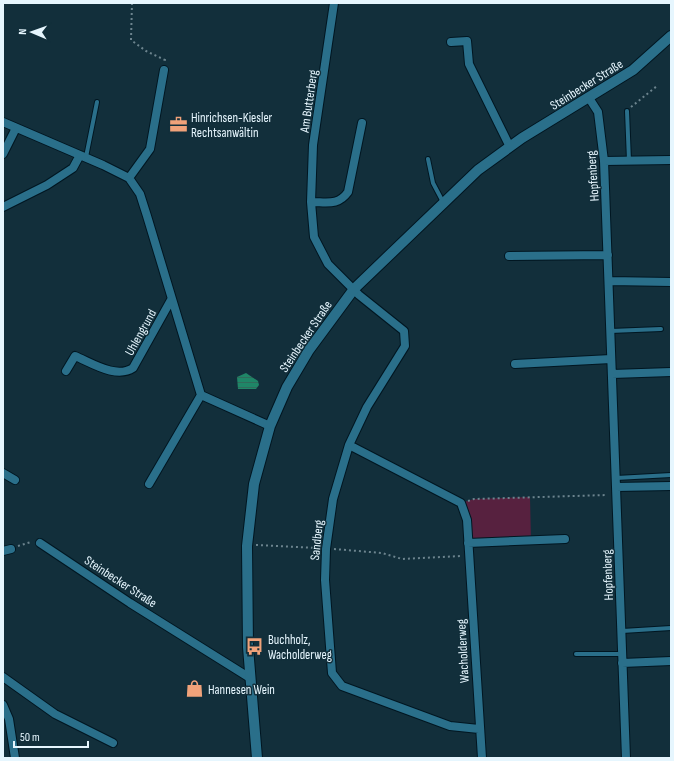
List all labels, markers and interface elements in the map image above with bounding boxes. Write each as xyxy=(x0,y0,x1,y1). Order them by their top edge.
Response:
north arrow xyxy=(12,12,52,52)
text: N xyxy=(16,28,29,35)
street label: Steinbecker Straße xyxy=(547,56,626,114)
street label: Am Butterberg xyxy=(297,69,321,135)
place label: Hinrichsen-Kiesler Rechtsanwältin xyxy=(191,110,273,141)
office icon: Hinrichsen-Kiesler Rechtsanwältin xyxy=(168,114,188,134)
street label: Hopfenberg xyxy=(583,150,603,202)
street label: Steinbecker Straße xyxy=(276,298,336,375)
street label: Uhlengrund xyxy=(122,307,160,358)
street label: Sandberg xyxy=(307,519,327,561)
street label: Hopfenberg xyxy=(599,549,617,601)
street label: Steinbecker Straße xyxy=(81,553,160,611)
street label: Wacholderweg xyxy=(453,619,473,683)
place label: Buchholz, Wacholderweg xyxy=(268,632,332,663)
bus stop icon: Buchholz, Wacholderweg xyxy=(245,636,265,656)
shop icon: Hannesen Wein xyxy=(185,679,205,699)
place label: Hannesen Wein xyxy=(208,682,275,698)
scale bar xyxy=(14,723,88,749)
text: 50 m xyxy=(20,730,40,745)

